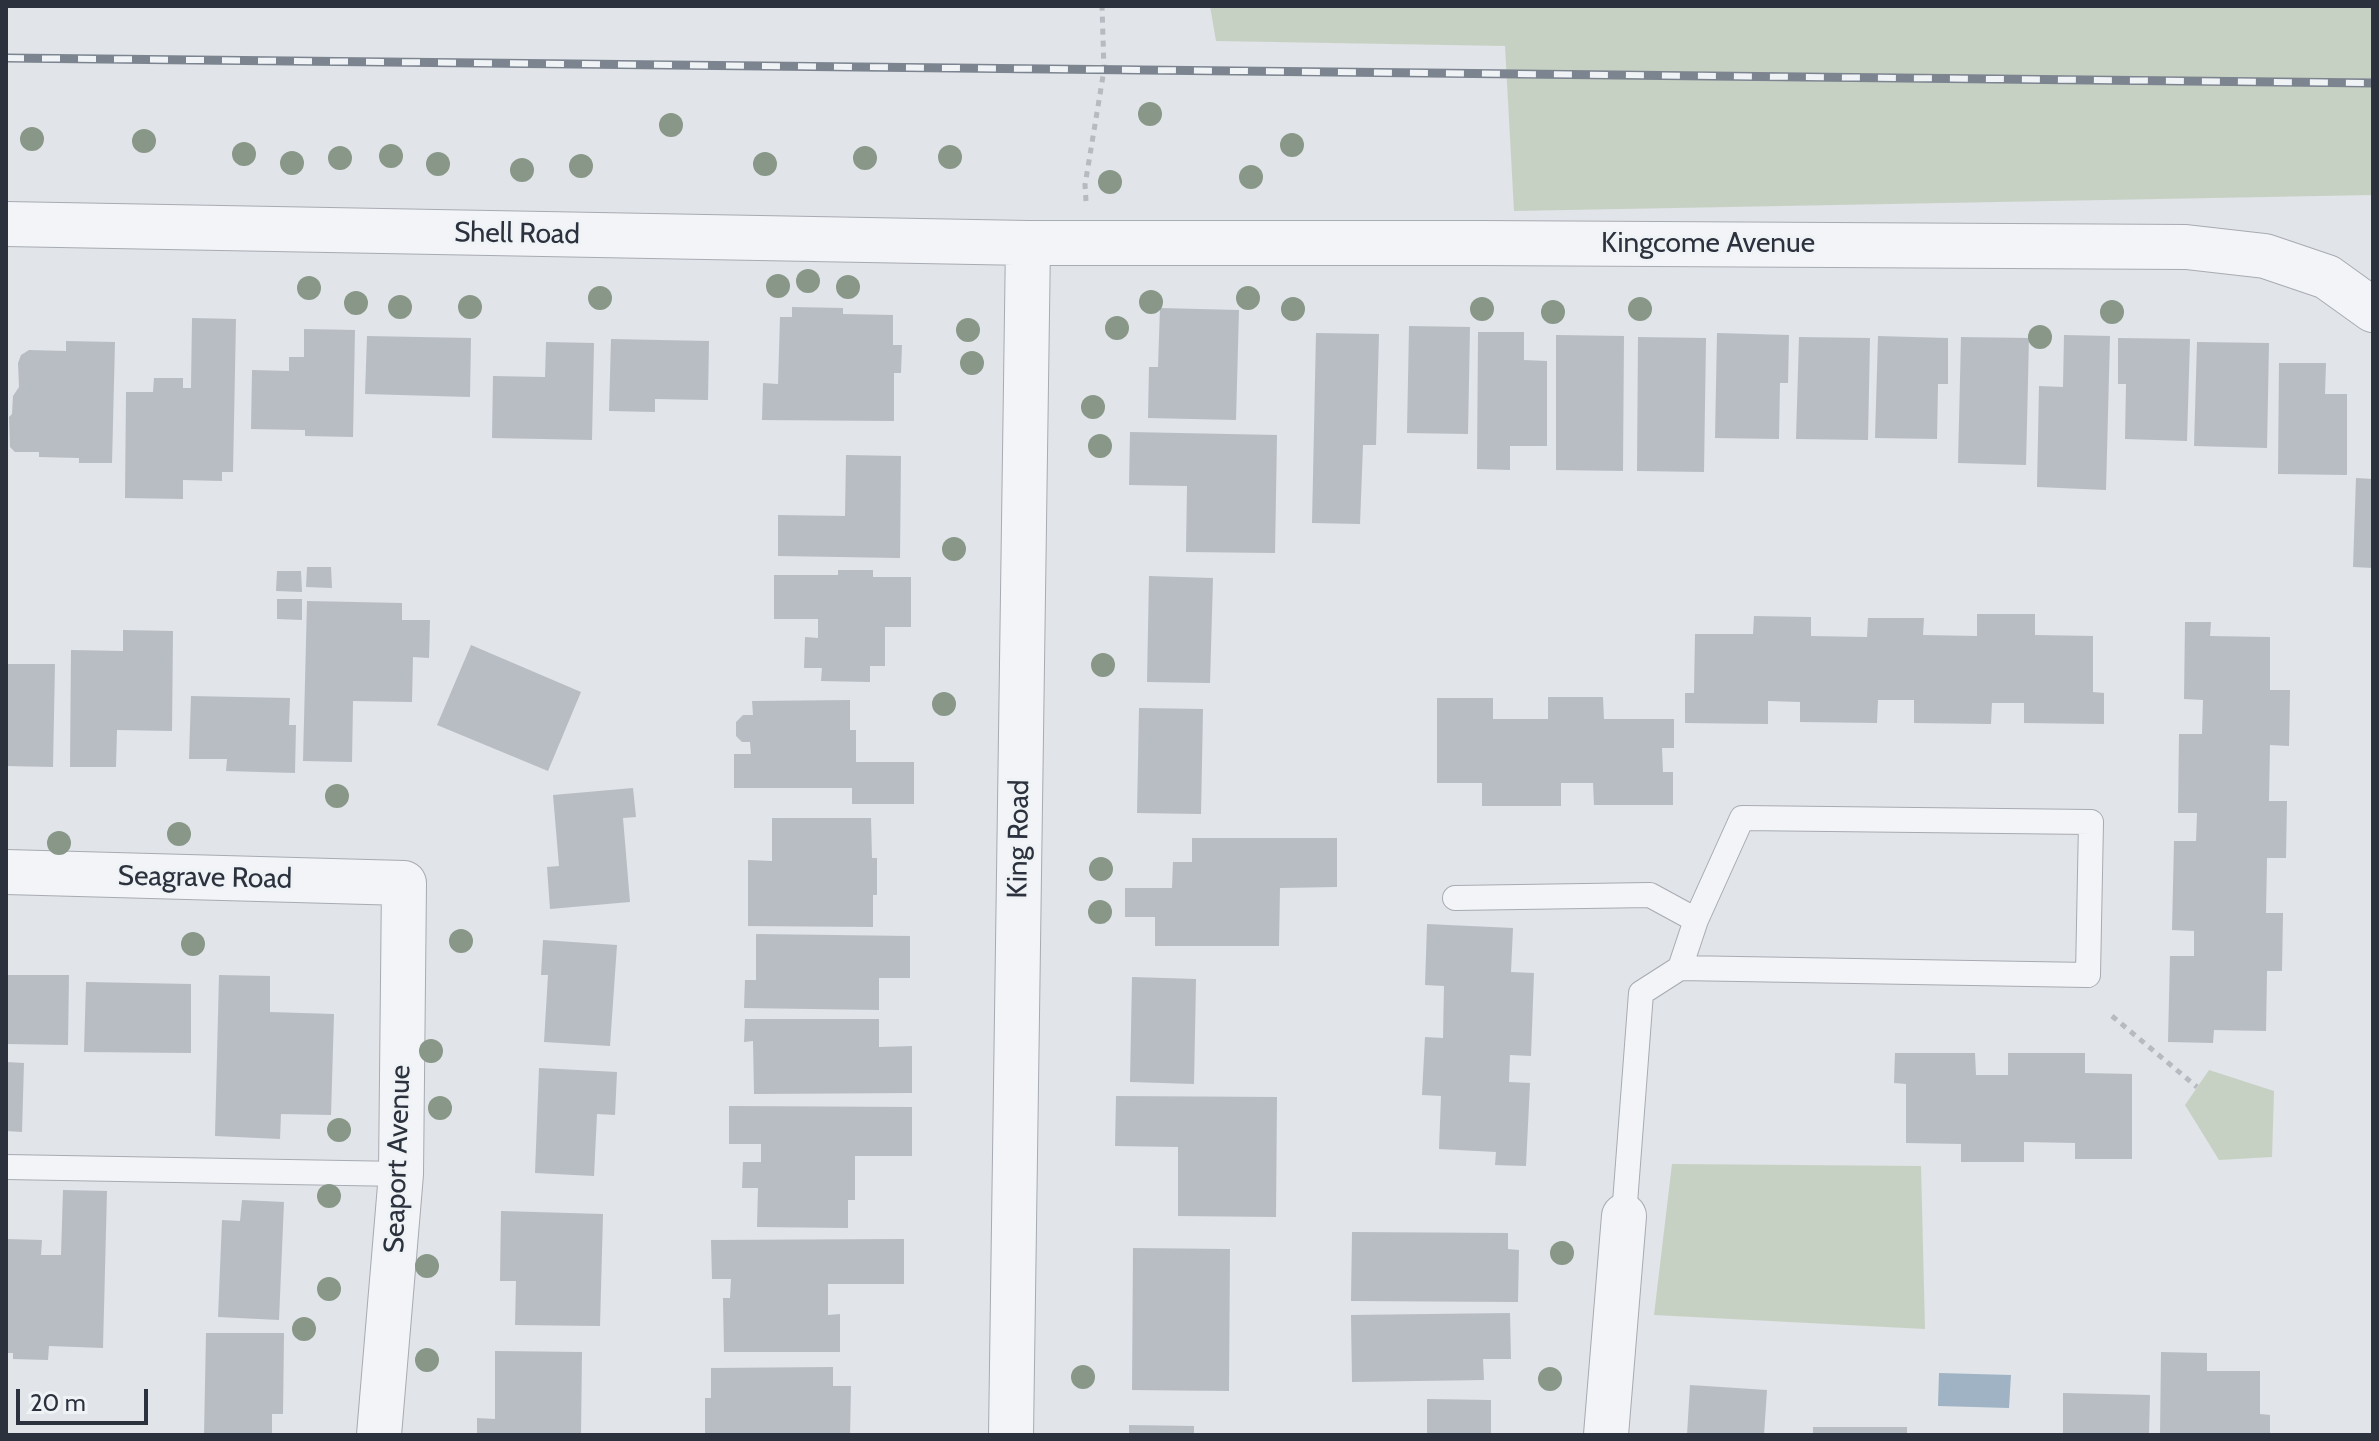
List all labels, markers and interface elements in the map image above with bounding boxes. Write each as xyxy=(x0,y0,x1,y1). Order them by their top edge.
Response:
street label: Shell Road xyxy=(454,216,580,252)
street label: Kingcome Avenue xyxy=(1601,227,1815,261)
street label: King Road xyxy=(1001,779,1037,899)
street label: Seagrave Road xyxy=(117,860,293,896)
street label: Seaport Avenue xyxy=(378,1064,418,1254)
scale bar xyxy=(20,1373,152,1423)
text: 20 m xyxy=(30,1388,86,1417)

